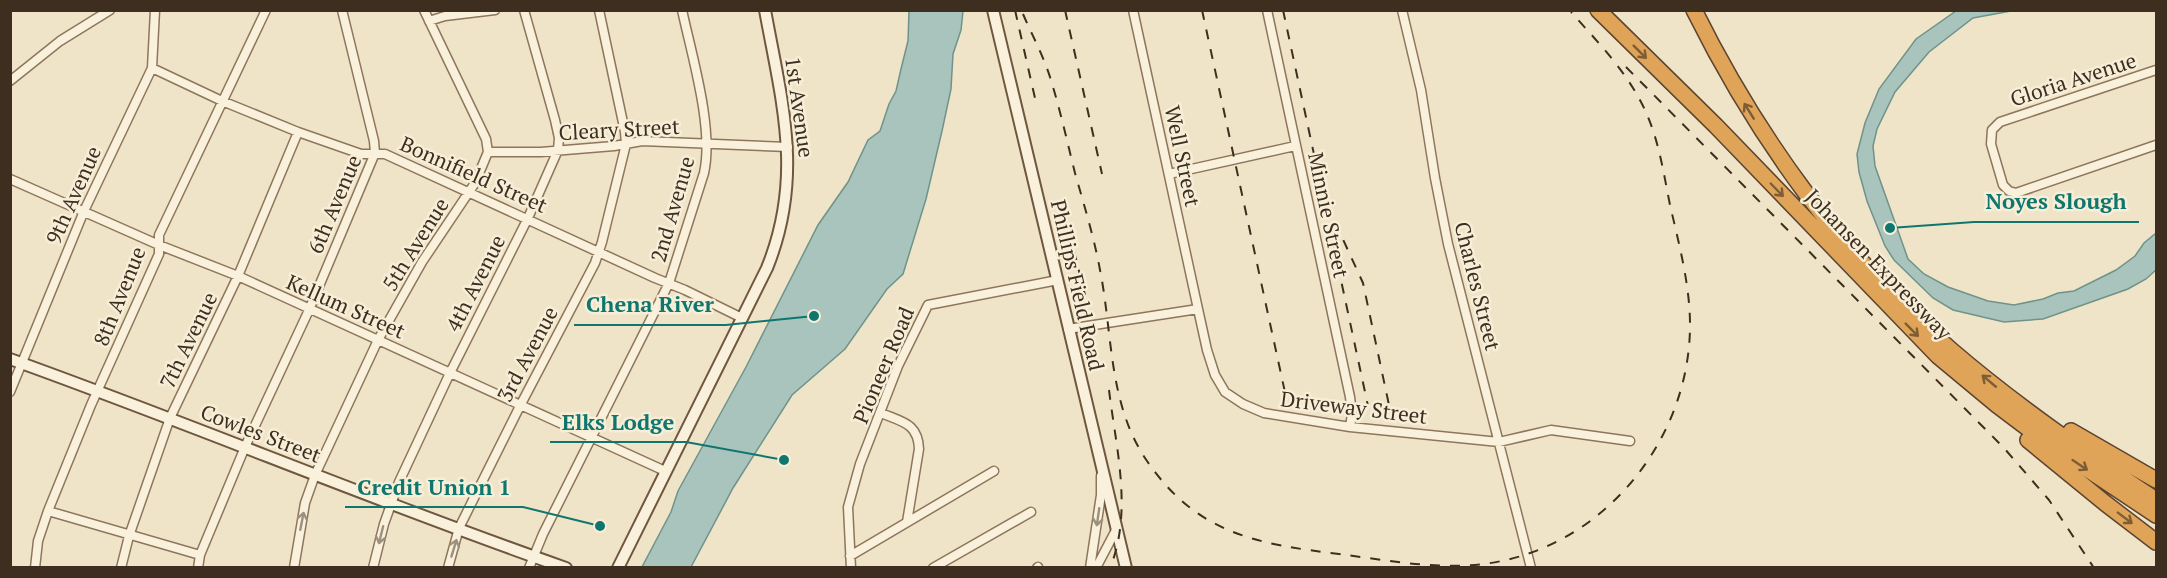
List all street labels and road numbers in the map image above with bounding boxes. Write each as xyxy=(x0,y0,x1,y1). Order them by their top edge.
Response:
street label: Gloria Avenue xyxy=(2006,45,2140,113)
street label: 1st Avenue xyxy=(779,55,821,159)
street label: Well Street xyxy=(1159,103,1207,209)
street label: Cleary Street xyxy=(558,112,680,146)
street label: Bonnifield Street xyxy=(396,129,552,219)
street label: 9th Avenue xyxy=(39,141,107,249)
street label: 6th Avenue xyxy=(301,150,367,258)
street label: Minnie Street xyxy=(1302,150,1356,280)
street label: 2nd Avenue xyxy=(644,153,700,265)
street label: Johansen Expressway xyxy=(1800,182,1959,346)
street label: 5th Avenue xyxy=(375,192,455,296)
street label: Phillips Field Road xyxy=(1045,197,1111,373)
street label: Charles Street xyxy=(1448,219,1508,353)
street label: 4th Avenue xyxy=(439,230,511,336)
street label: 8th Avenue xyxy=(86,242,152,350)
street label: Kellum Street xyxy=(282,267,410,345)
street label: 7th Avenue xyxy=(153,287,223,393)
street label: 3rd Avenue xyxy=(490,301,564,407)
street label: Pioneer Road xyxy=(846,302,920,428)
street label: Driveway Street xyxy=(1279,384,1429,430)
street label: Cowles Street xyxy=(197,397,325,469)

